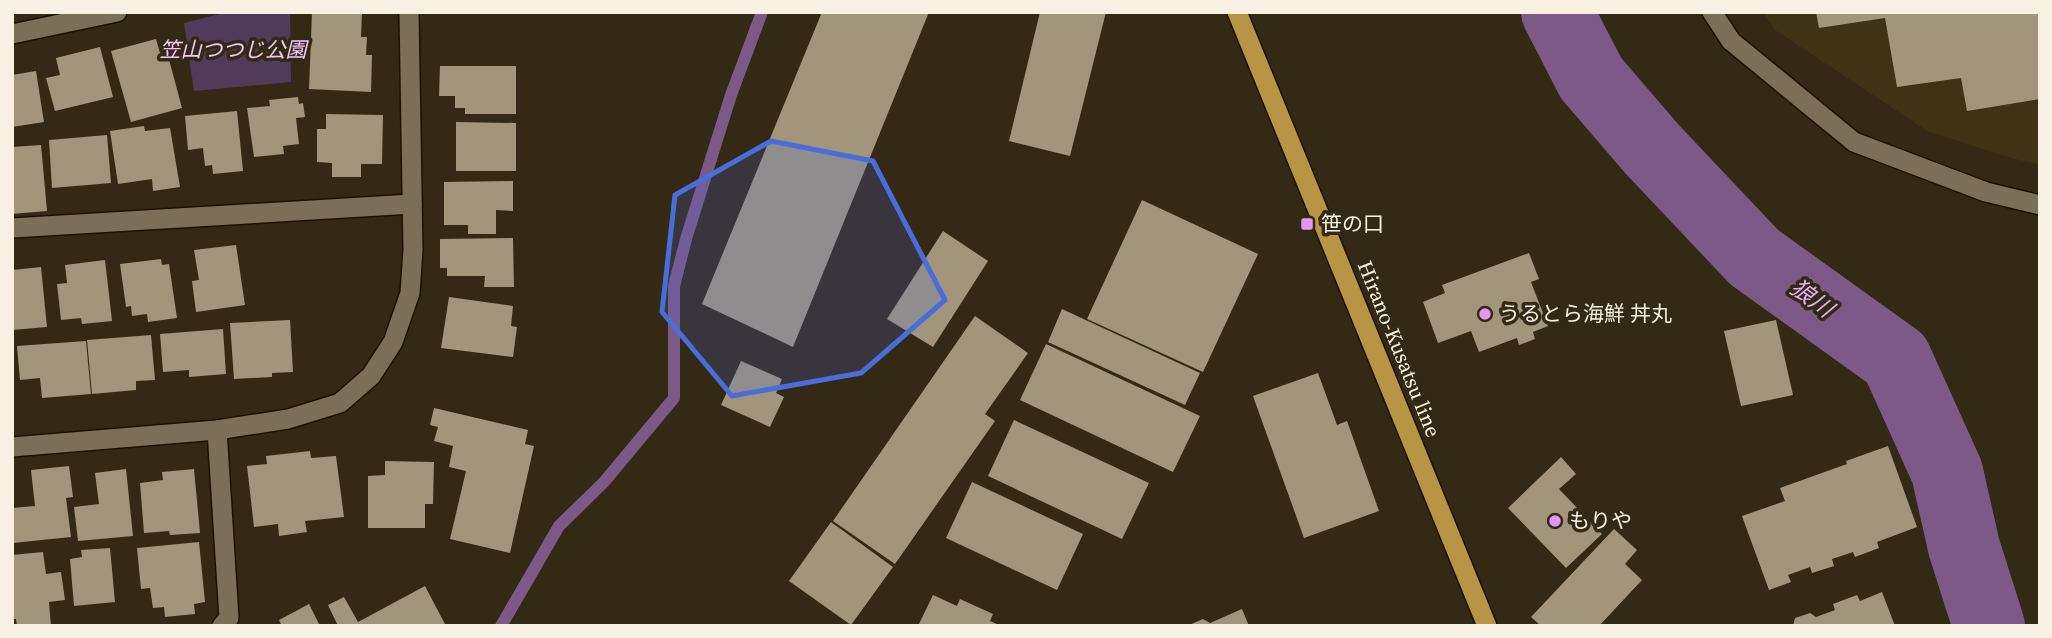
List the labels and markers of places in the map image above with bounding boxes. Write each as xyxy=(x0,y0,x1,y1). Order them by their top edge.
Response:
place label: 笹の口 xyxy=(1321,209,1384,238)
marker: 笹の口 xyxy=(1299,216,1315,232)
place label: うるとら海鮮 丼丸 xyxy=(1499,299,1672,328)
marker: うるとら海鮮 丼丸 xyxy=(1477,306,1493,322)
place label: もりや xyxy=(1569,506,1632,535)
marker: もりや xyxy=(1547,513,1563,529)

